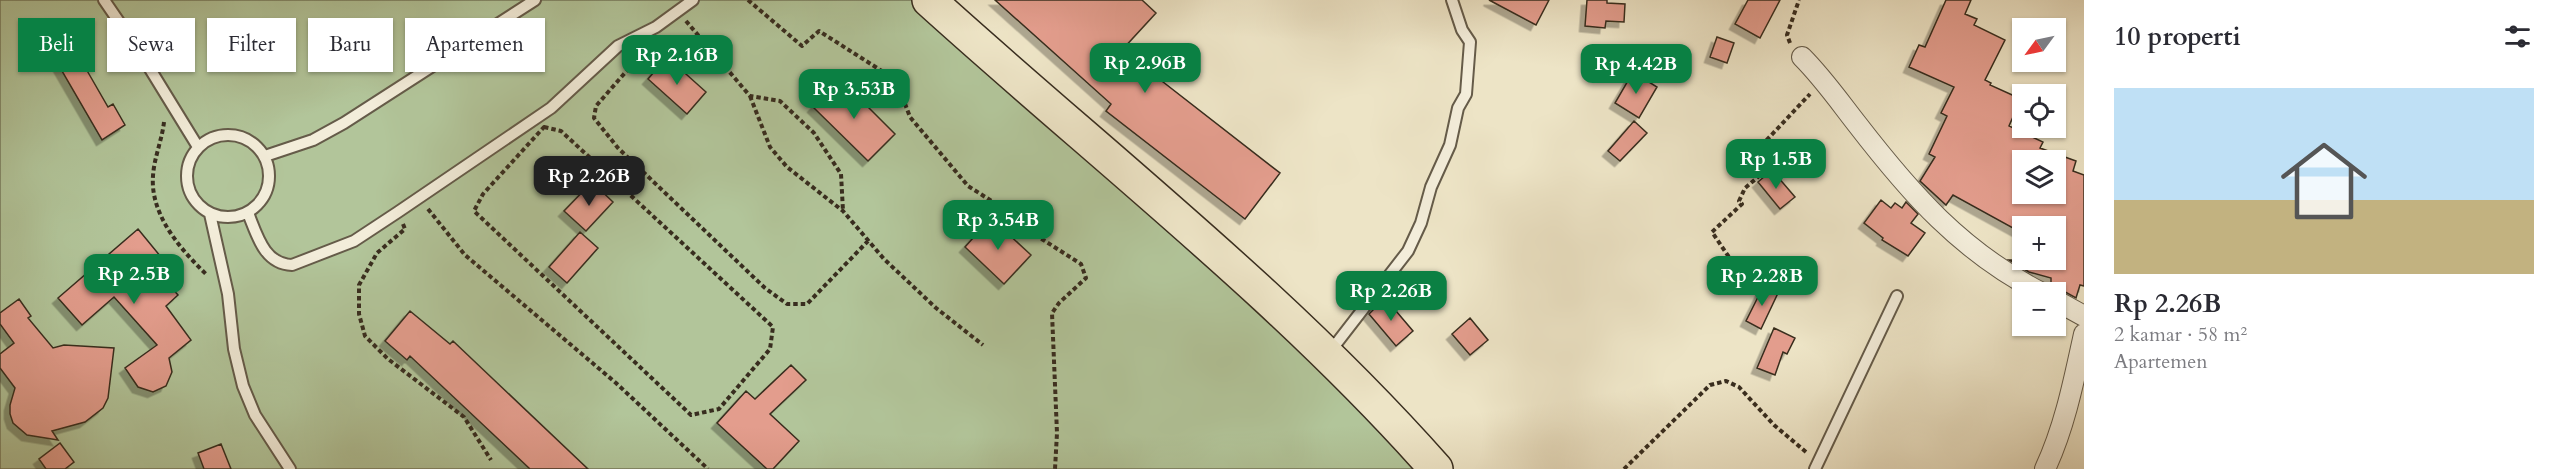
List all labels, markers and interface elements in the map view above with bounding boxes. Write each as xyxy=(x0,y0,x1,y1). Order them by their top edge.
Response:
chip: Beli xyxy=(18,18,95,72)
chip: Sewa xyxy=(107,18,195,72)
chip: Filter xyxy=(207,18,296,72)
chip: Baru xyxy=(308,18,393,72)
chip: Apartemen xyxy=(405,18,545,72)
north arrow xyxy=(2012,18,2066,72)
map controls xyxy=(2012,18,2066,336)
text: 10 properti xyxy=(2114,19,2241,54)
icon: filters xyxy=(2501,20,2534,53)
pin: Rp 2.16B xyxy=(615,35,739,86)
text: Rp 2.16B xyxy=(636,41,718,68)
pin: Rp 2.96B xyxy=(1083,43,1207,94)
pin: Rp 4.42B xyxy=(1574,44,1698,95)
text: Rp 2.96B xyxy=(1104,49,1186,76)
text: Rp 4.42B xyxy=(1595,50,1677,77)
pin: Rp 3.53B xyxy=(792,69,916,120)
text: Rp 3.53B xyxy=(813,75,895,102)
button: locate xyxy=(2012,84,2066,138)
icon: home xyxy=(2270,127,2378,235)
pin: Rp 1.5B xyxy=(1721,139,1831,190)
text: Rp 1.5B xyxy=(1740,145,1812,172)
button: layers xyxy=(2012,150,2066,204)
pin: Rp 2.26B xyxy=(527,156,651,207)
text: Rp 2.26B xyxy=(548,162,630,189)
pin: Rp 3.54B xyxy=(936,200,1060,251)
text: Rp 3.54B xyxy=(957,206,1039,233)
button: + xyxy=(2012,216,2066,270)
pin: Rp 2.5B xyxy=(79,254,189,305)
pin: Rp 2.28B xyxy=(1700,256,1824,307)
text: Rp 2.5B xyxy=(98,260,170,287)
text: Rp 2.28B xyxy=(1721,262,1803,289)
pin: Rp 2.26B xyxy=(1329,271,1453,322)
text: Rp 2.26B xyxy=(1350,277,1432,304)
button: − xyxy=(2012,282,2066,336)
text: Rp 2.26B xyxy=(2114,286,2221,321)
text: 2 kamar · 58 m² xyxy=(2114,321,2247,348)
text: Apartemen xyxy=(2114,348,2208,375)

